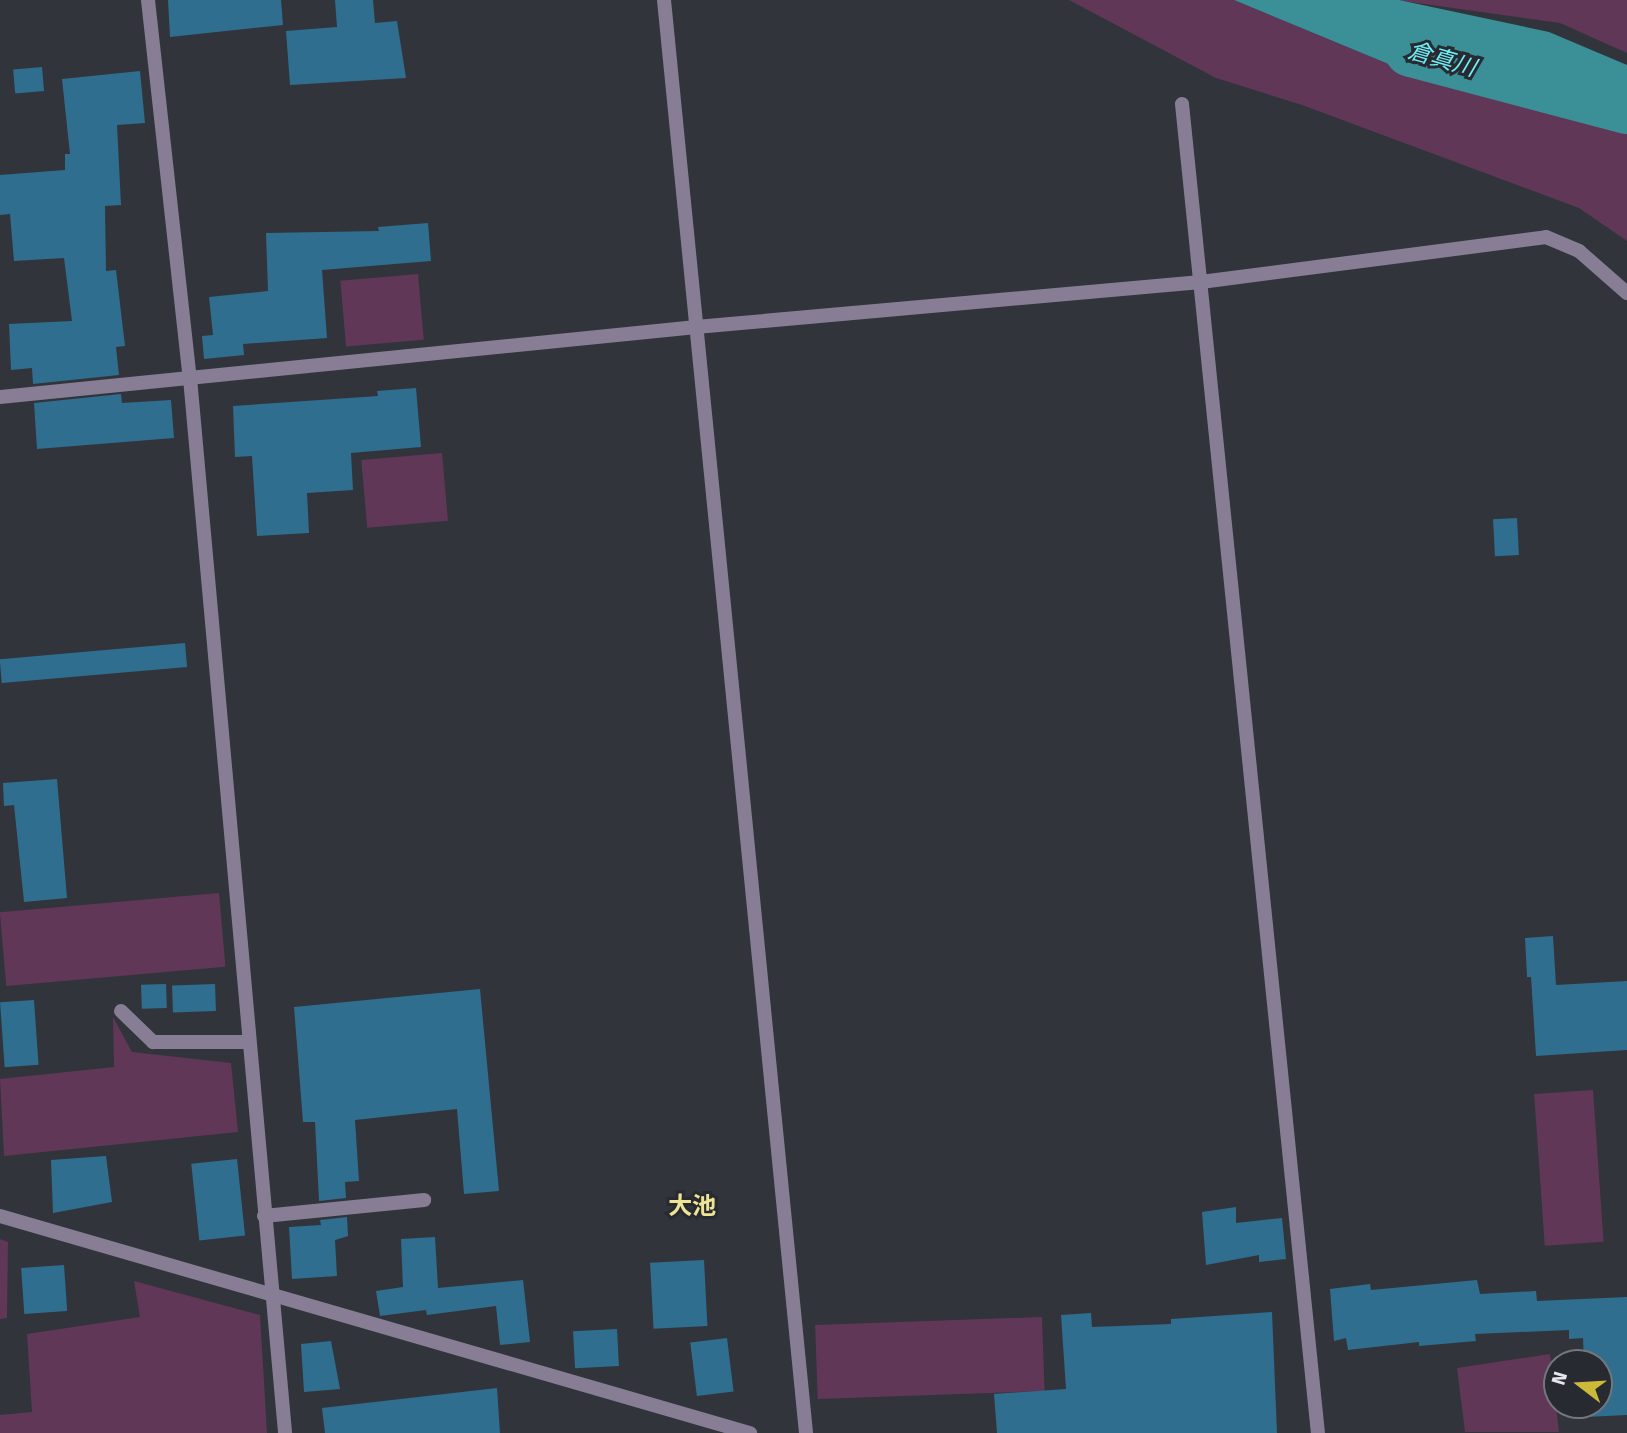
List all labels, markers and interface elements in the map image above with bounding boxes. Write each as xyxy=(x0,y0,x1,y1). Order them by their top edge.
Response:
water label: 倉真川 xyxy=(1405,36,1479,82)
district label: 大池 xyxy=(668,1193,716,1221)
north arrow xyxy=(1543,1349,1613,1419)
text: N xyxy=(1547,1369,1572,1388)

